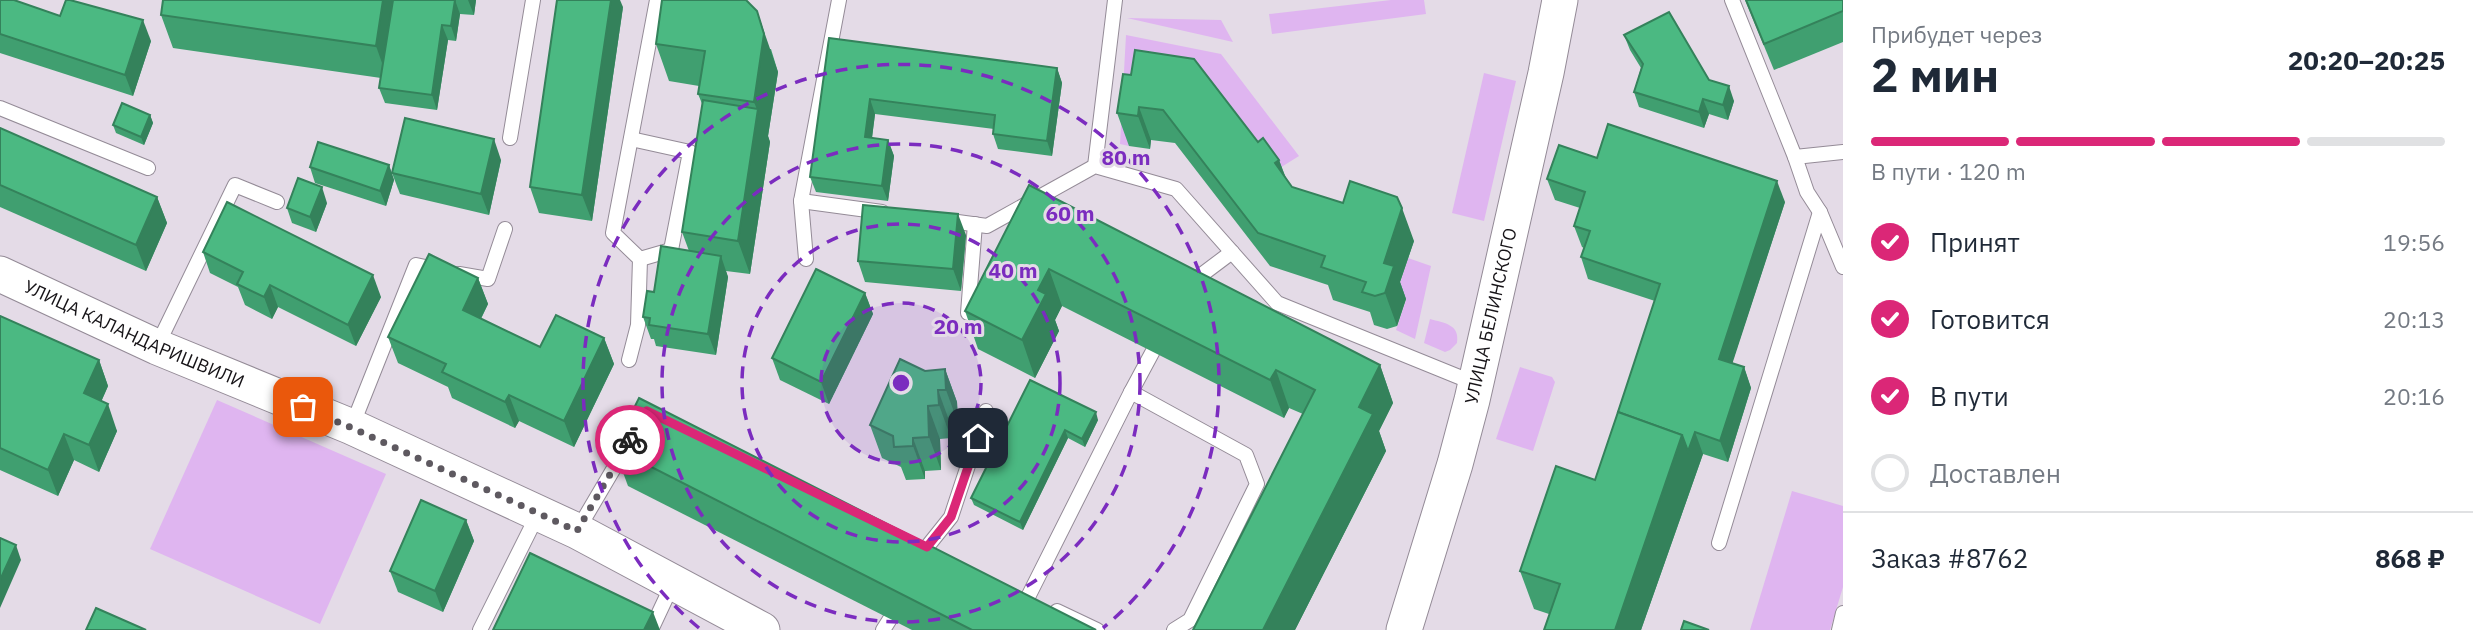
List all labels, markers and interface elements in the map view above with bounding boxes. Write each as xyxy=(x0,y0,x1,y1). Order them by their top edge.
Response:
text: Прибудет через xyxy=(1871,19,2043,49)
text: 20:20–20:25 xyxy=(2288,43,2445,77)
text: 2 мин xyxy=(1871,45,1999,105)
text: 80 m xyxy=(1102,143,1150,171)
text: В пути · 120 m xyxy=(1871,156,2026,186)
text: 60 m xyxy=(1046,199,1094,227)
icon: check xyxy=(1871,223,1909,261)
text: Принят xyxy=(1930,225,2020,259)
street label: УЛИЦА БЕЛИНСКОГО xyxy=(1459,226,1522,406)
text: 19:56 xyxy=(2383,227,2445,257)
text: 40 m xyxy=(989,256,1037,284)
street label: УЛИЦА КАЛАНДАРИШВИЛИ xyxy=(20,275,248,393)
icon: check xyxy=(1871,300,1909,338)
text: Готовится xyxy=(1930,302,2050,336)
text: 20:13 xyxy=(2383,304,2445,334)
text: 20 m xyxy=(934,312,982,340)
centre of rings xyxy=(889,371,913,395)
pin xyxy=(273,377,333,437)
icon: check xyxy=(1871,377,1909,415)
text: В пути xyxy=(1930,379,2009,413)
text: 20:16 xyxy=(2383,381,2445,411)
icon: bag xyxy=(284,388,322,426)
courier xyxy=(595,405,665,475)
pin xyxy=(948,408,1008,468)
icon: home xyxy=(959,419,997,457)
icon: bike xyxy=(611,421,649,459)
text: Доставлен xyxy=(1930,456,2061,490)
text: Заказ #8762 xyxy=(1871,541,2028,575)
text: 868 ₽ xyxy=(2375,541,2445,575)

